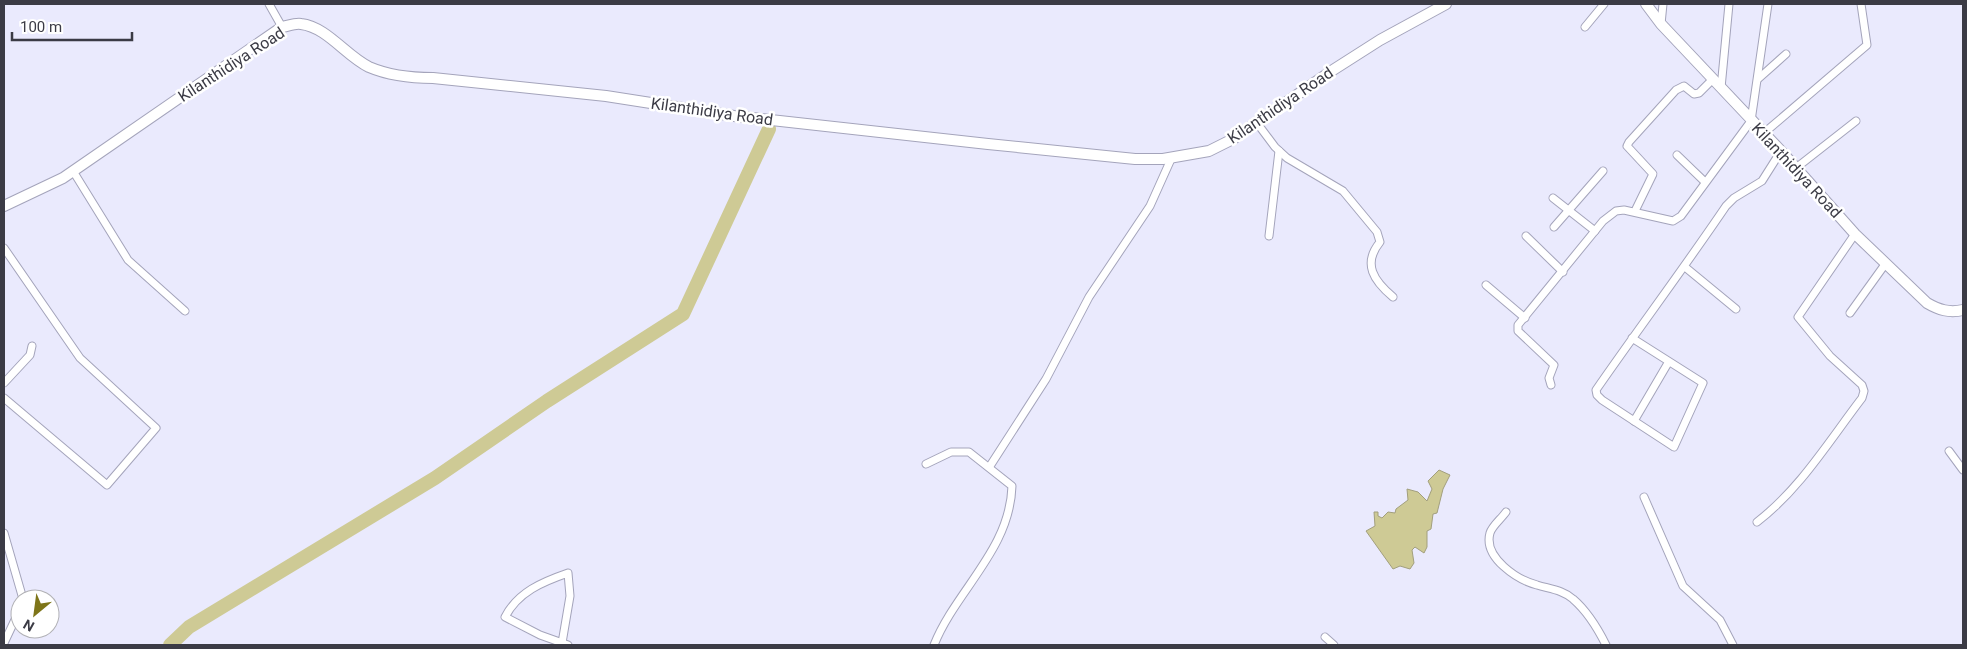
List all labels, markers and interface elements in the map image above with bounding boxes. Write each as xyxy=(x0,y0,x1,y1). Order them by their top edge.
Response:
scale bar xyxy=(12,10,132,42)
text: 100 m xyxy=(20,18,62,36)
street label: Kilanthidiya Road xyxy=(175,23,288,106)
street label: Kilanthidiya Road xyxy=(1224,63,1337,148)
street label: Kilanthidiya Road xyxy=(650,94,774,129)
street label: Kilanthidiya Road xyxy=(1748,119,1846,222)
north arrow xyxy=(10,589,60,639)
text: N xyxy=(20,616,37,635)

